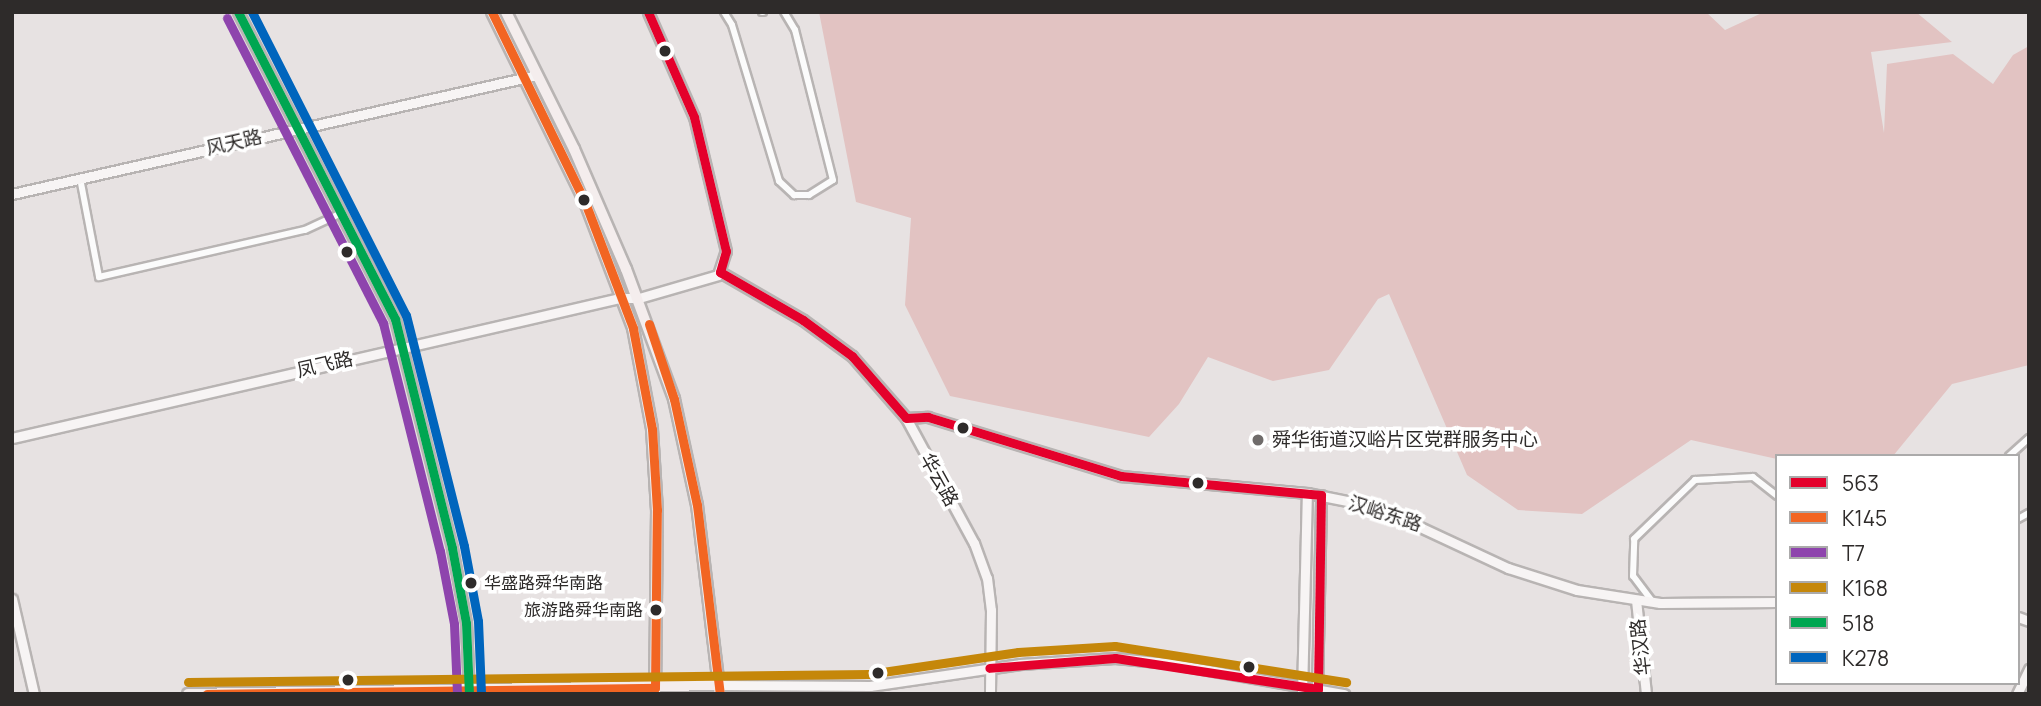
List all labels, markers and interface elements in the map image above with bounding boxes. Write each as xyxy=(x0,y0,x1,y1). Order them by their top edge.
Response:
unlabelled marker xyxy=(658,44,672,58)
street label: 风天路 xyxy=(204,125,264,161)
unlabelled marker xyxy=(577,193,591,207)
unlabelled marker xyxy=(340,245,354,259)
street label: 凤飞路 xyxy=(295,347,355,383)
unlabelled marker xyxy=(956,421,970,435)
place label: 舜华街道汉峪片区党群服务中心 xyxy=(1272,429,1538,451)
marker: 舜华街道汉峪片区党群服务中心 xyxy=(1250,432,1266,448)
street label: 华云路 xyxy=(915,450,963,510)
legend xyxy=(1775,454,2020,685)
text: 563 xyxy=(1842,469,1879,497)
unlabelled marker xyxy=(1191,476,1205,490)
street label: 汉峪东路 xyxy=(1345,491,1425,537)
text: K145 xyxy=(1842,504,1887,532)
text: T7 xyxy=(1842,539,1865,567)
place label: 华盛路舜华南路 xyxy=(484,573,603,593)
text: K168 xyxy=(1842,574,1888,602)
marker: 华盛路舜华南路 xyxy=(464,576,478,590)
place label: 旅游路舜华南路 xyxy=(524,600,643,620)
marker: 旅游路舜华南路 xyxy=(649,603,663,617)
text: 518 xyxy=(1842,609,1875,637)
street label: 华汉路 xyxy=(1627,617,1655,677)
text: K278 xyxy=(1842,644,1889,672)
unlabelled marker xyxy=(1242,660,1256,674)
unlabelled marker xyxy=(871,666,885,680)
unlabelled marker xyxy=(341,673,355,687)

